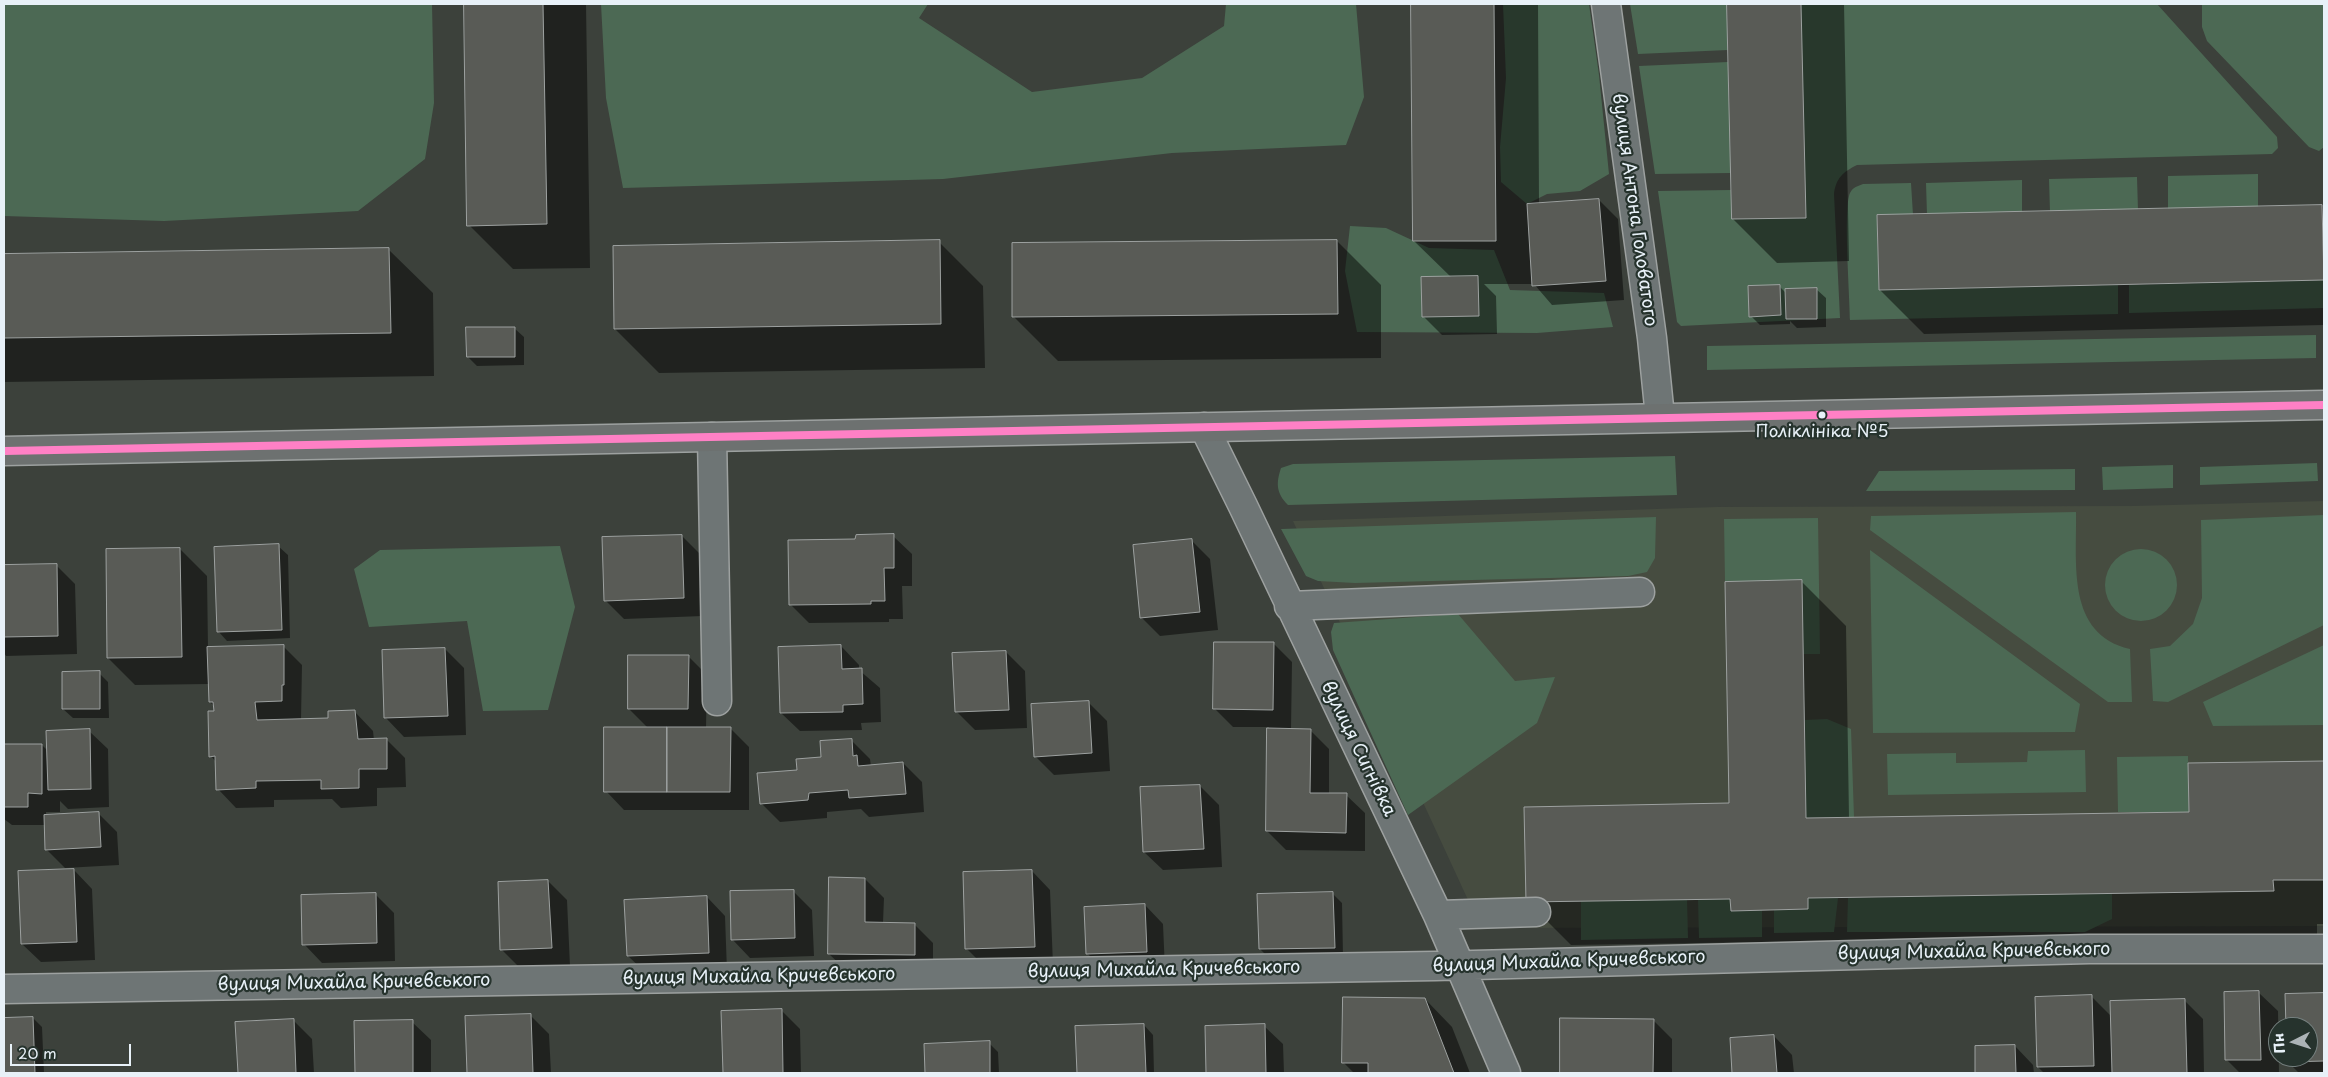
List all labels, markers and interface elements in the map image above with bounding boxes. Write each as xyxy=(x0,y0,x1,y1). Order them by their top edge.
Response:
street label: вулиця Антона Головатого xyxy=(1607,92,1661,328)
marker: Поліклініка №5 xyxy=(1817,410,1827,420)
place label: Поліклініка №5 xyxy=(1756,422,1888,442)
street label: вулиця Сигнівка xyxy=(1316,678,1400,820)
street label: вулиця Михайла Кричевського xyxy=(1837,939,2111,965)
street label: вулиця Михайла Кричевського xyxy=(1432,946,1706,978)
street label: вулиця Михайла Кричевського xyxy=(1027,957,1301,983)
street label: вулиця Михайла Кричевського xyxy=(622,964,896,990)
street label: вулиця Михайла Кричевського xyxy=(217,970,491,996)
north arrow xyxy=(2268,1017,2318,1067)
text: Пн xyxy=(2267,1032,2290,1054)
scale bar xyxy=(12,1034,134,1066)
text: 20 m xyxy=(18,1041,57,1064)

